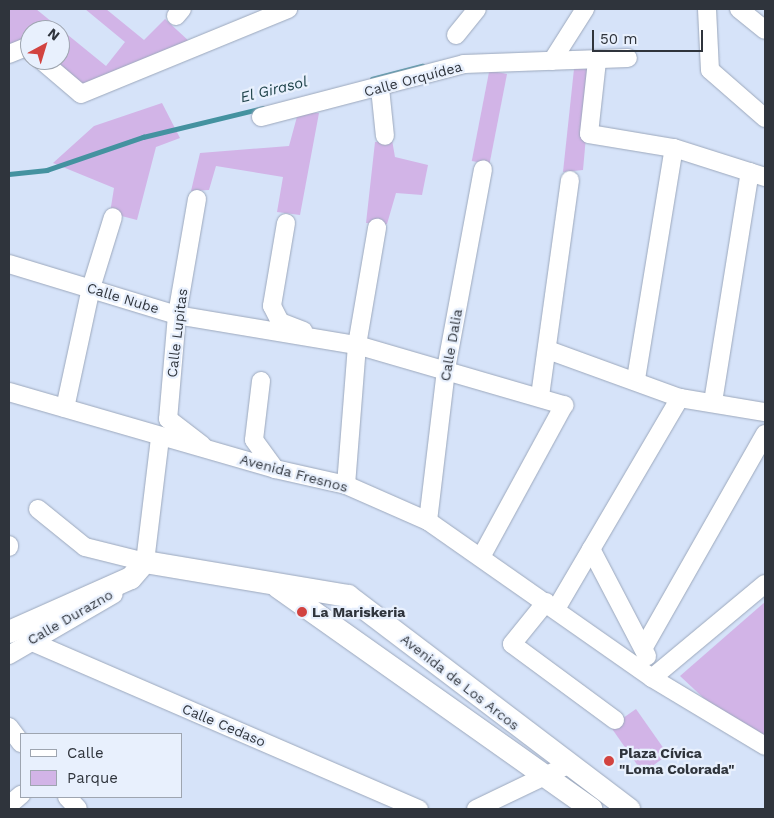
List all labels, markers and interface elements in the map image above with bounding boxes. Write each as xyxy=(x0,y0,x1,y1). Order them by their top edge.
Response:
north arrow xyxy=(20,20,70,70)
scale bar xyxy=(594,20,705,52)
text: N xyxy=(45,25,63,44)
text: 50 m xyxy=(600,30,637,48)
street label: Calle Orquídea xyxy=(362,58,464,100)
water label: El Girasol xyxy=(238,73,310,107)
street label: Calle Nube xyxy=(85,279,161,317)
street label: Calle Lupitas xyxy=(163,288,191,378)
street label: Calle Dalia xyxy=(436,308,466,382)
street label: Avenida Fresnos xyxy=(238,450,350,496)
street label: Calle Durazno xyxy=(24,586,116,648)
place label: La Mariskeria xyxy=(312,604,406,620)
marker: La Mariskeria xyxy=(296,606,308,618)
street label: Avenida de Los Arcos xyxy=(397,630,523,734)
street label: Calle Cedaso xyxy=(180,700,268,750)
legend xyxy=(20,733,182,798)
text: Calle xyxy=(67,744,104,762)
place label: Plaza Cívica "Loma Colorada" xyxy=(619,745,735,778)
marker: Plaza Cívica "Loma Colorada" xyxy=(603,755,615,767)
text: Parque xyxy=(67,769,118,787)

